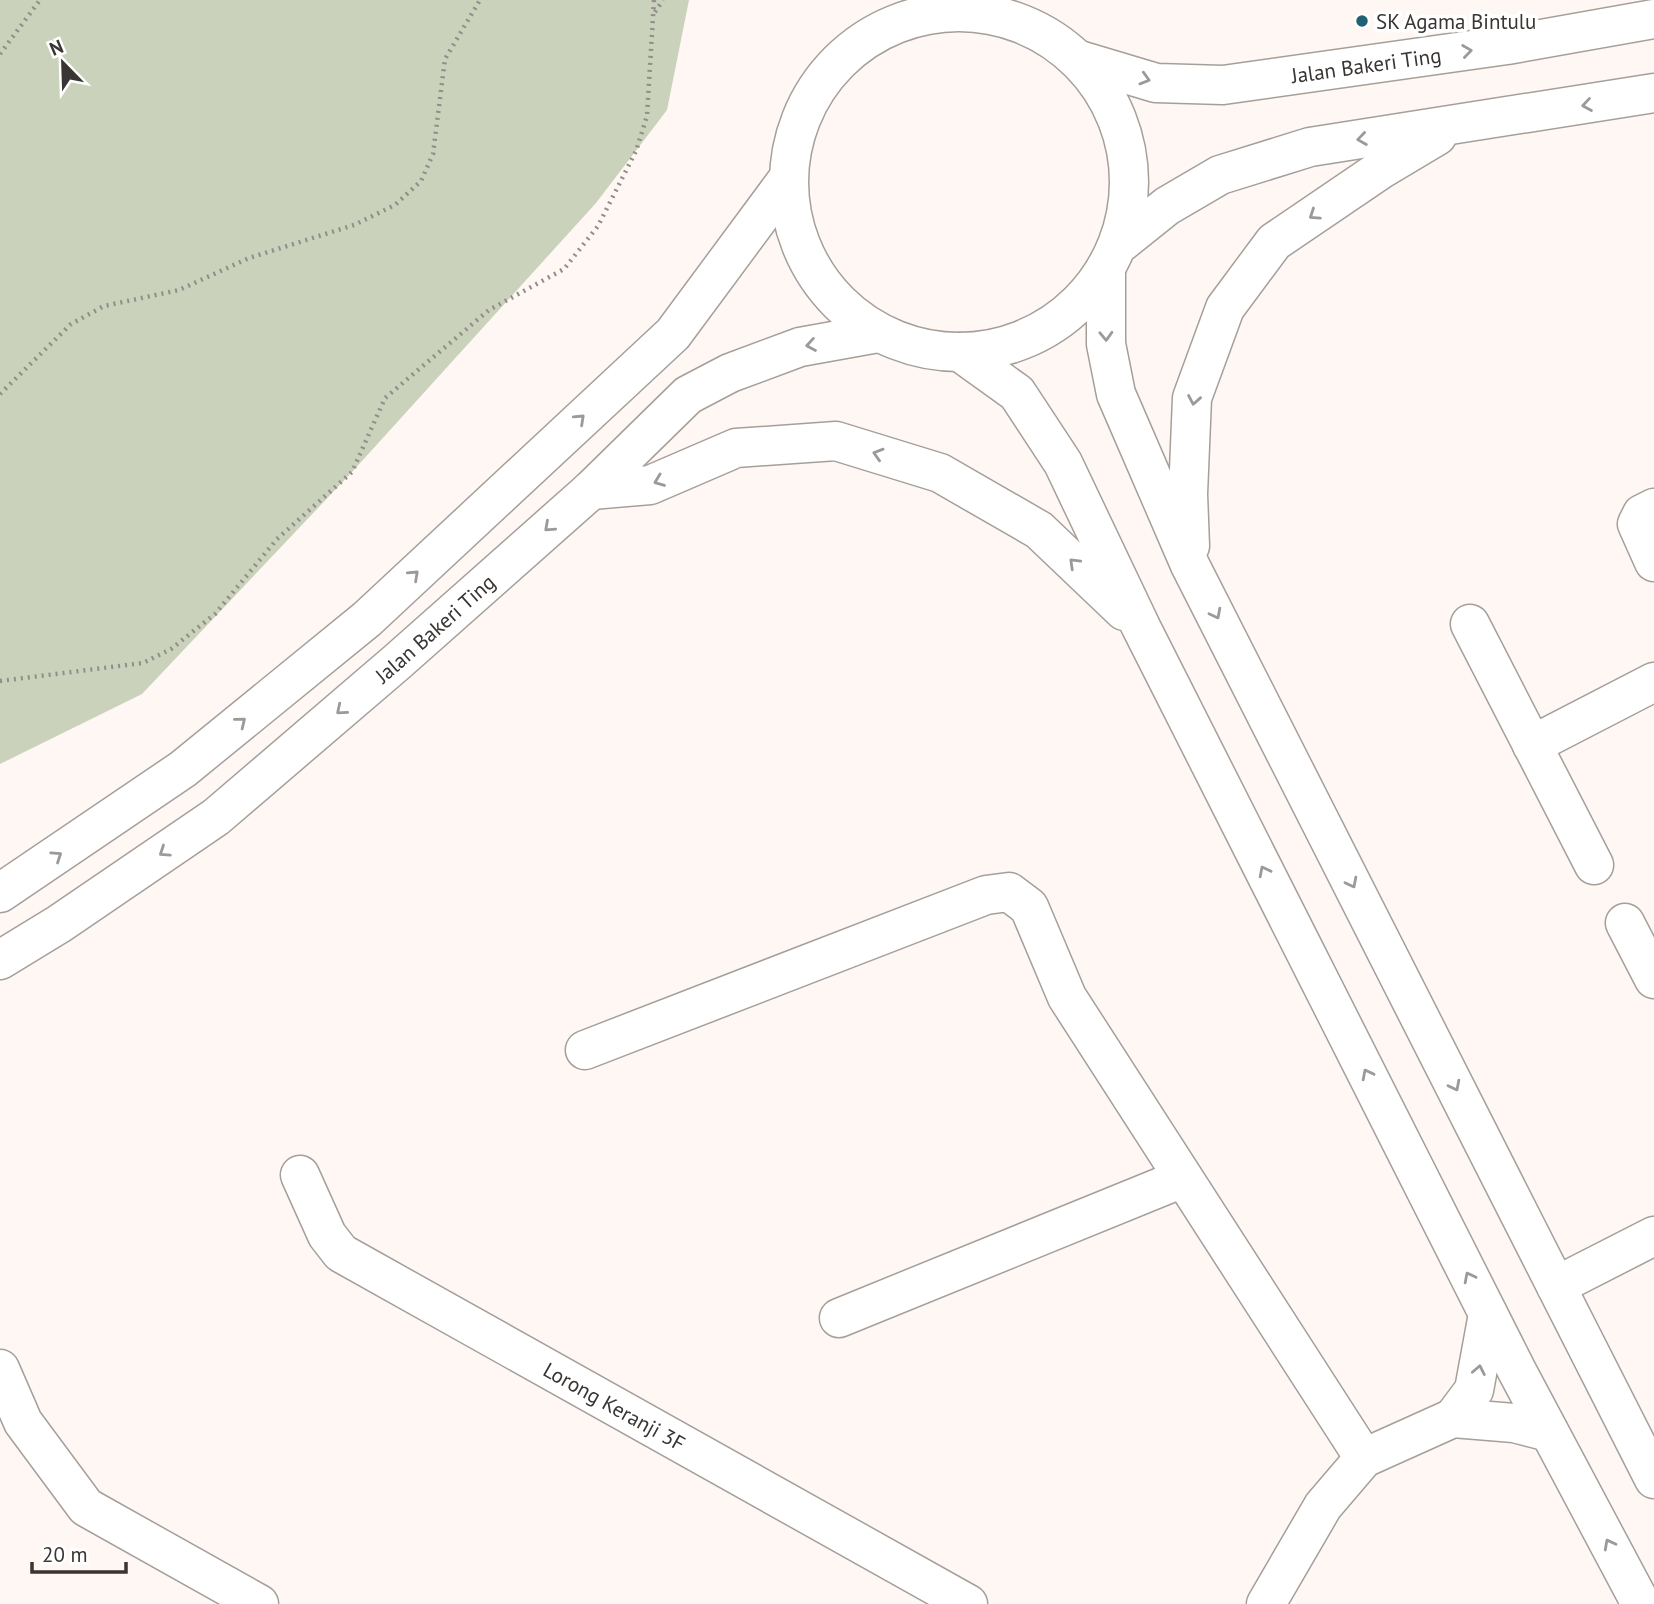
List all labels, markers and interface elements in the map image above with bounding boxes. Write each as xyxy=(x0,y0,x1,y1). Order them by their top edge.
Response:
place label: SK Agama Bintulu xyxy=(1376,8,1536,35)
marker: SK Agama Bintulu xyxy=(1354,13,1370,29)
north arrow xyxy=(28,28,98,98)
text: N xyxy=(46,34,67,61)
street label: Jalan Bakeri Ting xyxy=(1288,41,1443,89)
one-way arrow xyxy=(1461,44,1473,59)
one-way arrow xyxy=(1138,71,1150,86)
one-way arrow xyxy=(1581,97,1593,112)
one-way arrow xyxy=(1356,131,1368,146)
one-way arrow xyxy=(1309,207,1322,219)
one-way arrow xyxy=(1099,331,1114,342)
one-way arrow xyxy=(805,337,817,352)
one-way arrow xyxy=(1187,393,1202,405)
one-way arrow xyxy=(572,415,585,428)
one-way arrow xyxy=(872,447,884,462)
one-way arrow xyxy=(654,473,666,487)
one-way arrow xyxy=(544,519,557,531)
one-way arrow xyxy=(1069,559,1082,572)
street label: Jalan Bakeri Ting xyxy=(368,568,500,689)
one-way arrow xyxy=(406,570,419,583)
one-way arrow xyxy=(1207,607,1221,620)
one-way arrow xyxy=(337,702,350,714)
one-way arrow xyxy=(232,718,245,730)
one-way arrow xyxy=(159,844,172,856)
one-way arrow xyxy=(49,852,62,864)
one-way arrow xyxy=(1258,866,1272,878)
one-way arrow xyxy=(1343,876,1357,888)
one-way arrow xyxy=(1361,1069,1375,1081)
one-way arrow xyxy=(1446,1079,1460,1091)
one-way arrow xyxy=(1464,1272,1478,1284)
street label: Lorong Keranji 3F xyxy=(539,1356,690,1457)
one-way arrow xyxy=(1470,1364,1485,1376)
scale bar xyxy=(32,1530,126,1574)
one-way arrow xyxy=(1603,1539,1617,1551)
text: 20 m xyxy=(42,1541,88,1568)

